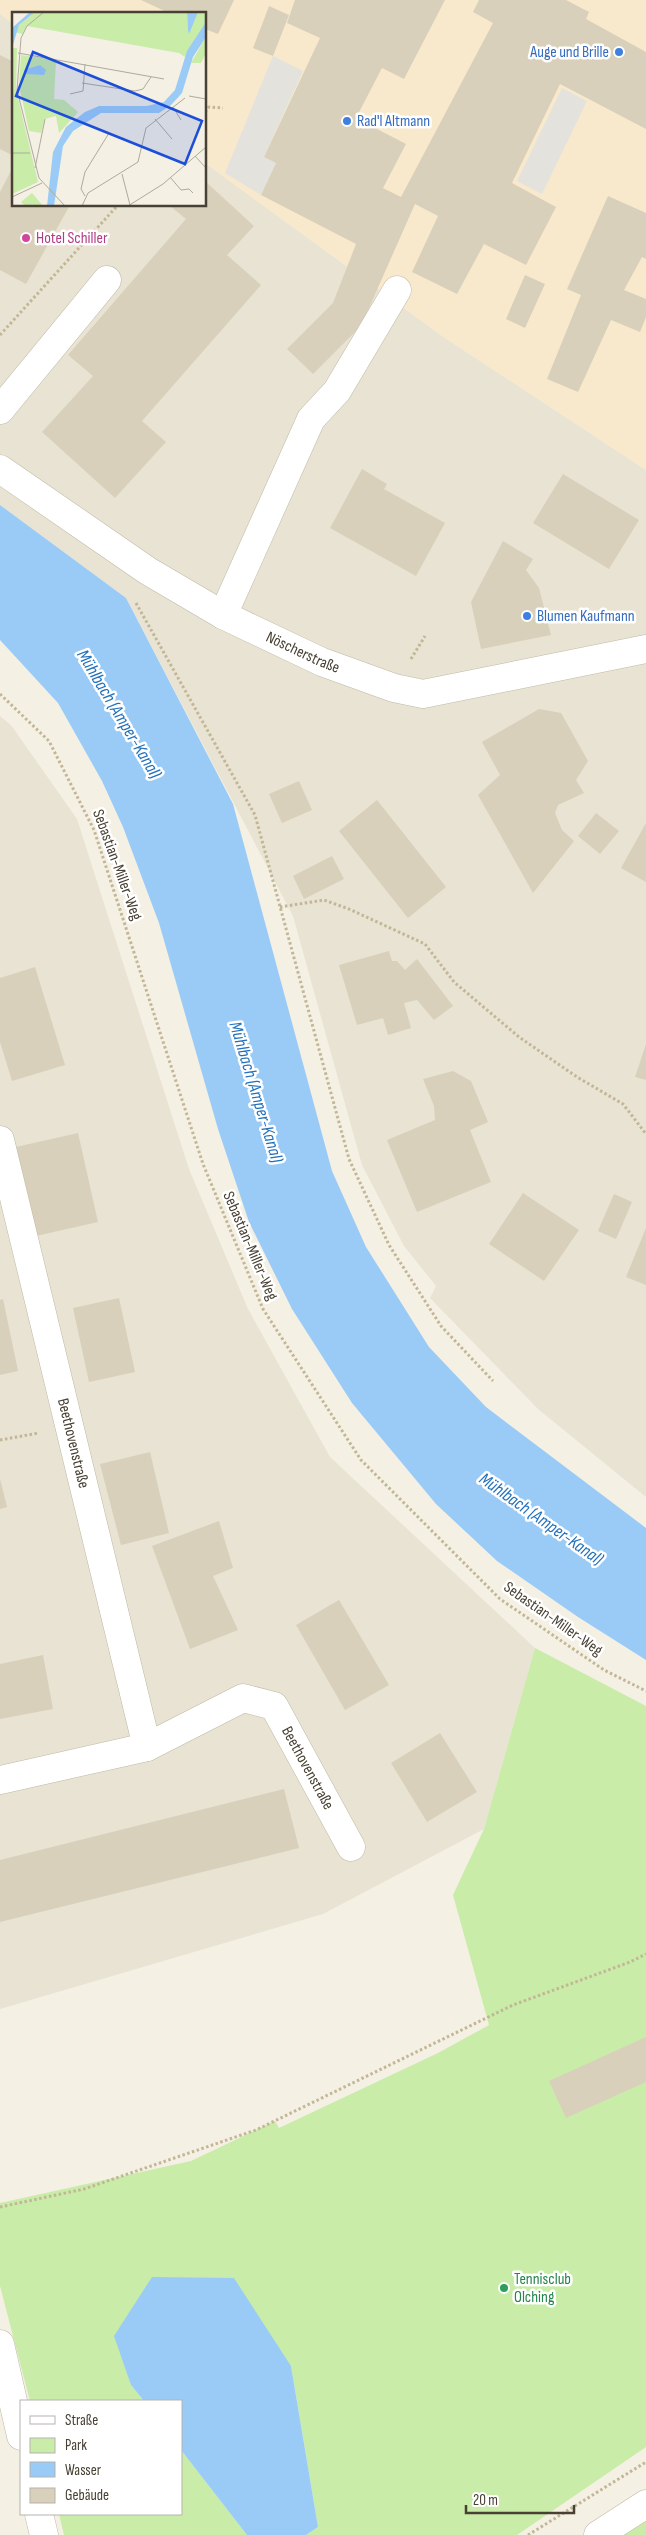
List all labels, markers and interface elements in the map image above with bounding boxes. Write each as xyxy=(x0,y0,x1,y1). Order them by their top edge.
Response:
inset map xyxy=(12,12,206,206)
place label: Auge und Brille xyxy=(529,43,609,62)
marker: Auge und Brille xyxy=(613,46,625,58)
place label: Rad'l Altmann xyxy=(357,112,430,131)
marker: Rad'l Altmann xyxy=(341,115,353,127)
place label: Hotel Schiller xyxy=(36,229,108,248)
marker: Hotel Schiller xyxy=(20,232,32,244)
place label: Blumen Kaufmann xyxy=(537,607,635,626)
marker: Blumen Kaufmann xyxy=(521,610,533,622)
street label: Nöscherstraße xyxy=(263,627,342,677)
water label: Mühlbach (Amper-Kanal) xyxy=(72,646,166,782)
street label: Sebastian-Miller-Weg xyxy=(88,807,146,923)
water label: Mühlbach (Amper-Kanal) xyxy=(225,1019,287,1165)
street label: Sebastian-Miller-Weg xyxy=(219,1189,281,1303)
street label: Beethovenstraße xyxy=(53,1396,93,1490)
water label: Mühlbach (Amper-Kanal) xyxy=(475,1468,607,1570)
street label: Sebastian-Miller-Weg xyxy=(500,1578,606,1660)
street label: Beethovenstraße xyxy=(277,1723,338,1813)
place label: Tennisclub Olching xyxy=(514,2270,571,2307)
marker: Tennisclub Olching xyxy=(498,2282,510,2294)
legend xyxy=(20,2400,182,2515)
text: Straße xyxy=(65,2411,98,2430)
text: Park xyxy=(65,2436,87,2455)
text: Wasser xyxy=(65,2461,102,2480)
scale bar xyxy=(466,2482,574,2514)
text: Gebäude xyxy=(65,2486,109,2505)
text: 20 m xyxy=(473,2491,498,2510)

